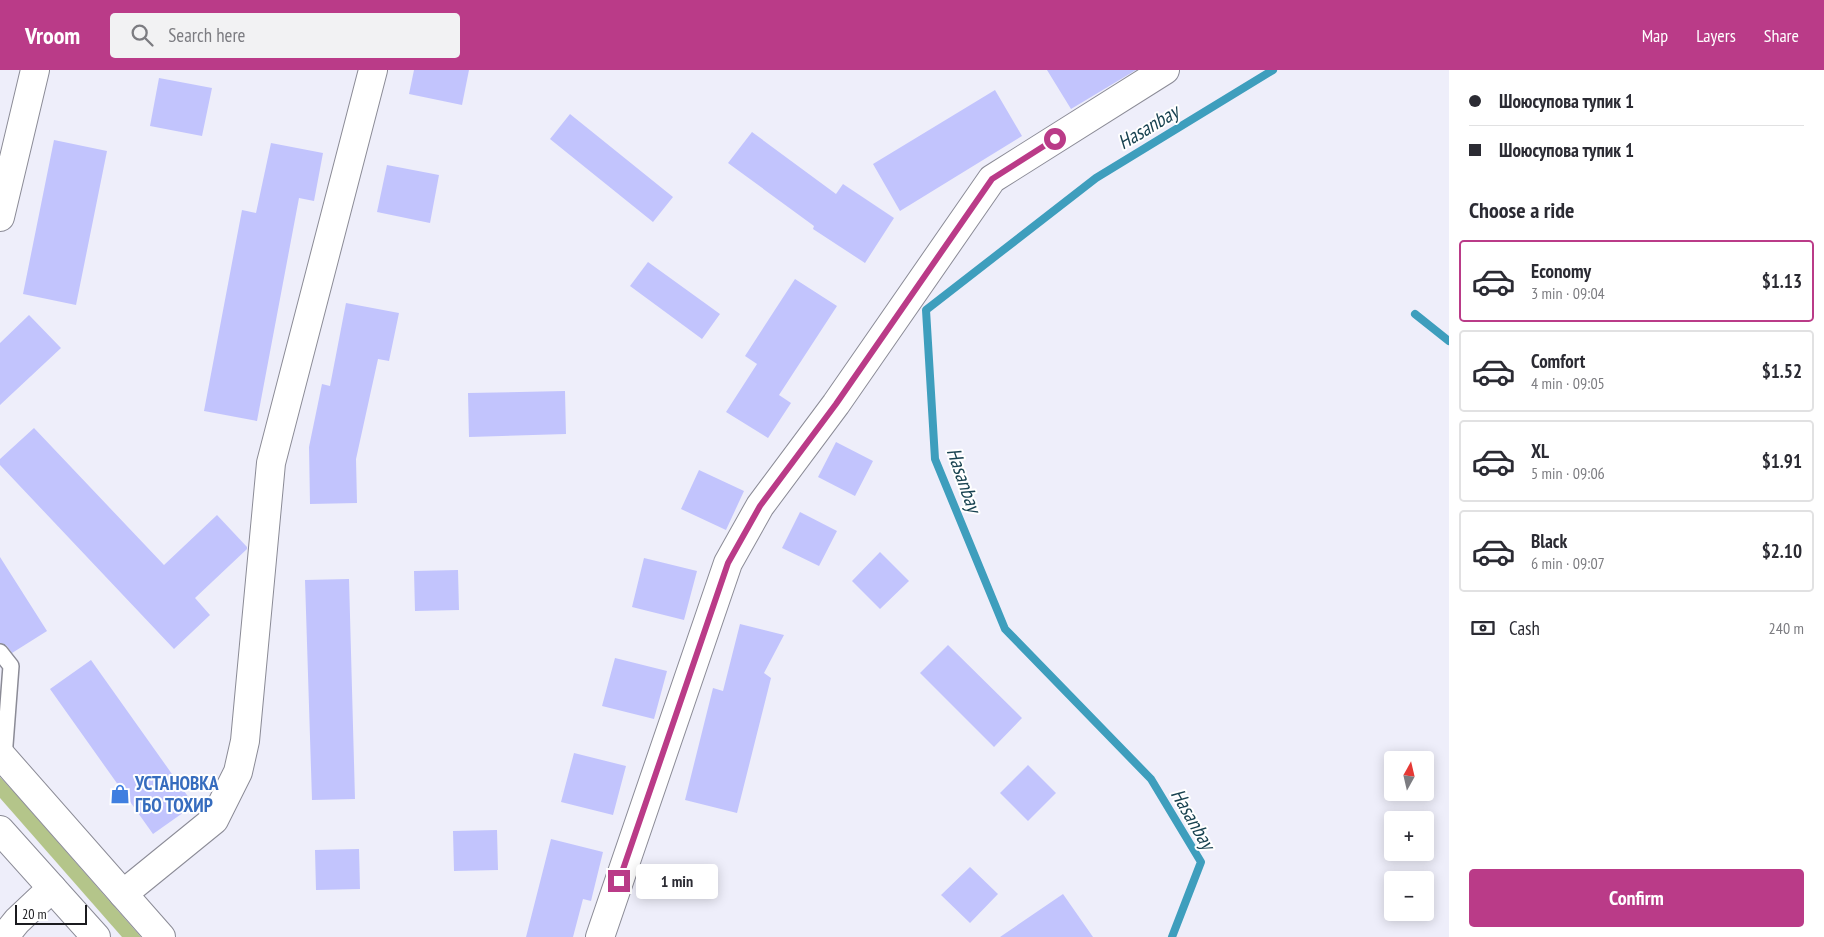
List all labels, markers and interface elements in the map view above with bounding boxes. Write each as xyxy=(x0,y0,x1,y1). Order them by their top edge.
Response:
search box xyxy=(110,13,460,58)
text: Vroom xyxy=(25,20,80,51)
icon: search xyxy=(128,21,156,49)
text: Search here xyxy=(168,23,245,47)
text: Map xyxy=(1642,24,1668,47)
text: Layers xyxy=(1696,24,1736,47)
text: Share xyxy=(1764,24,1799,47)
text: Шоюсупова тупик 1 xyxy=(1499,89,1634,113)
water label: Hasanbay xyxy=(1113,97,1185,155)
route start xyxy=(1044,128,1066,150)
text: Шоюсупова тупик 1 xyxy=(1499,138,1634,162)
text: Choose a ride xyxy=(1469,196,1574,224)
icon: car xyxy=(1471,259,1516,304)
text: Economy xyxy=(1531,259,1591,283)
text: $1.13 xyxy=(1762,269,1802,293)
text: 3 min · 09:04 xyxy=(1531,283,1605,303)
icon: car xyxy=(1471,349,1516,394)
text: Comfort xyxy=(1531,349,1585,373)
text: $1.52 xyxy=(1762,359,1802,383)
text: 4 min · 09:05 xyxy=(1531,373,1605,393)
icon: car xyxy=(1471,439,1516,484)
text: XL xyxy=(1531,439,1549,463)
water label: Hasanbay xyxy=(941,444,988,518)
text: $1.91 xyxy=(1762,449,1802,473)
text: 5 min · 09:06 xyxy=(1531,463,1605,483)
icon: car xyxy=(1471,529,1516,574)
text: Black xyxy=(1531,529,1567,553)
text: $2.10 xyxy=(1762,539,1802,563)
text: 6 min · 09:07 xyxy=(1531,553,1605,573)
icon: cash xyxy=(1469,614,1497,642)
text: Cash xyxy=(1509,616,1540,640)
text: 240 m xyxy=(1769,618,1804,638)
north arrow xyxy=(1384,751,1434,801)
map controls xyxy=(1384,751,1434,921)
place label: УСТАНОВКА ГБО ТОХИР xyxy=(134,771,219,817)
shop icon: УСТАНОВКА ГБО ТОХИР xyxy=(109,783,131,805)
water label: Hasanbay xyxy=(1165,784,1222,856)
button: + xyxy=(1384,811,1434,861)
callout: 1 min xyxy=(636,864,719,898)
button: Confirm xyxy=(1469,869,1804,927)
route end xyxy=(608,870,630,892)
text: 1 min xyxy=(661,871,693,891)
button: − xyxy=(1384,871,1434,921)
scale bar xyxy=(15,902,88,925)
text: 20 m xyxy=(22,905,47,923)

